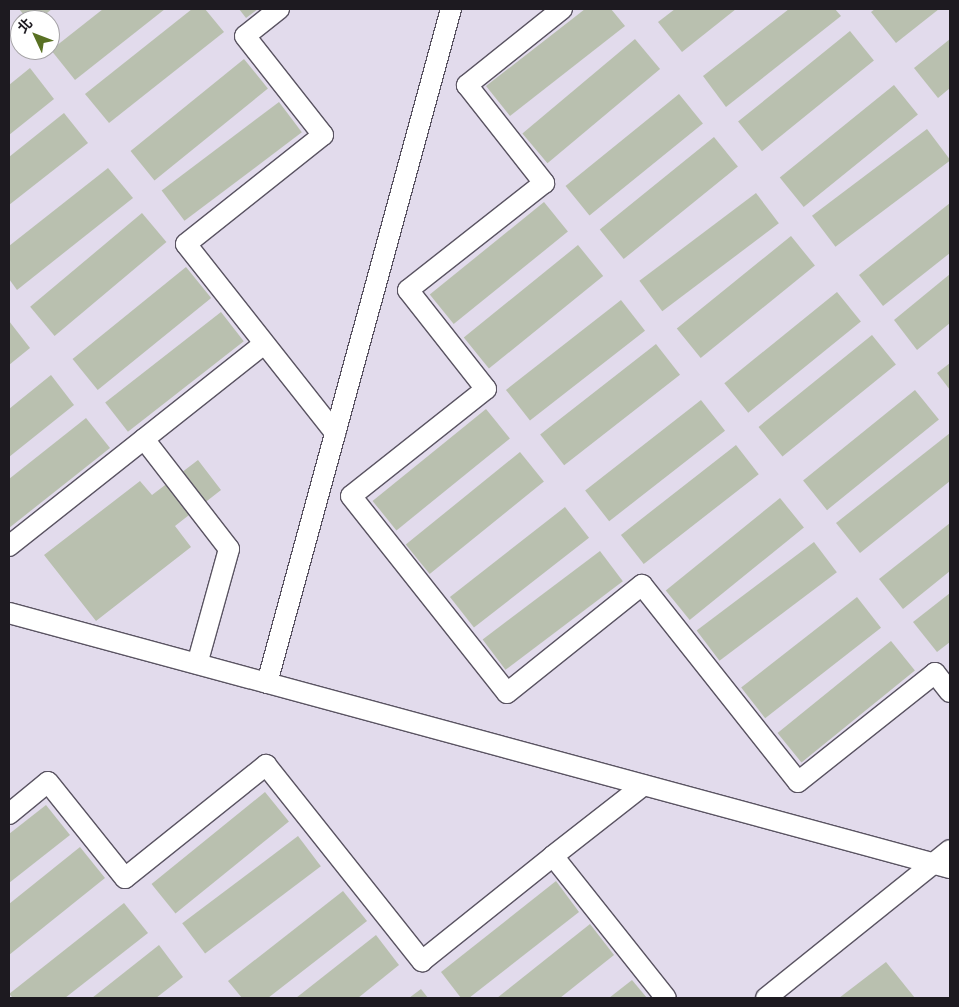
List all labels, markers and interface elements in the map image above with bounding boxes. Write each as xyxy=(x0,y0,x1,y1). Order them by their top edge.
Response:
north arrow xyxy=(10,10,60,60)
text: 北 xyxy=(13,14,35,36)

